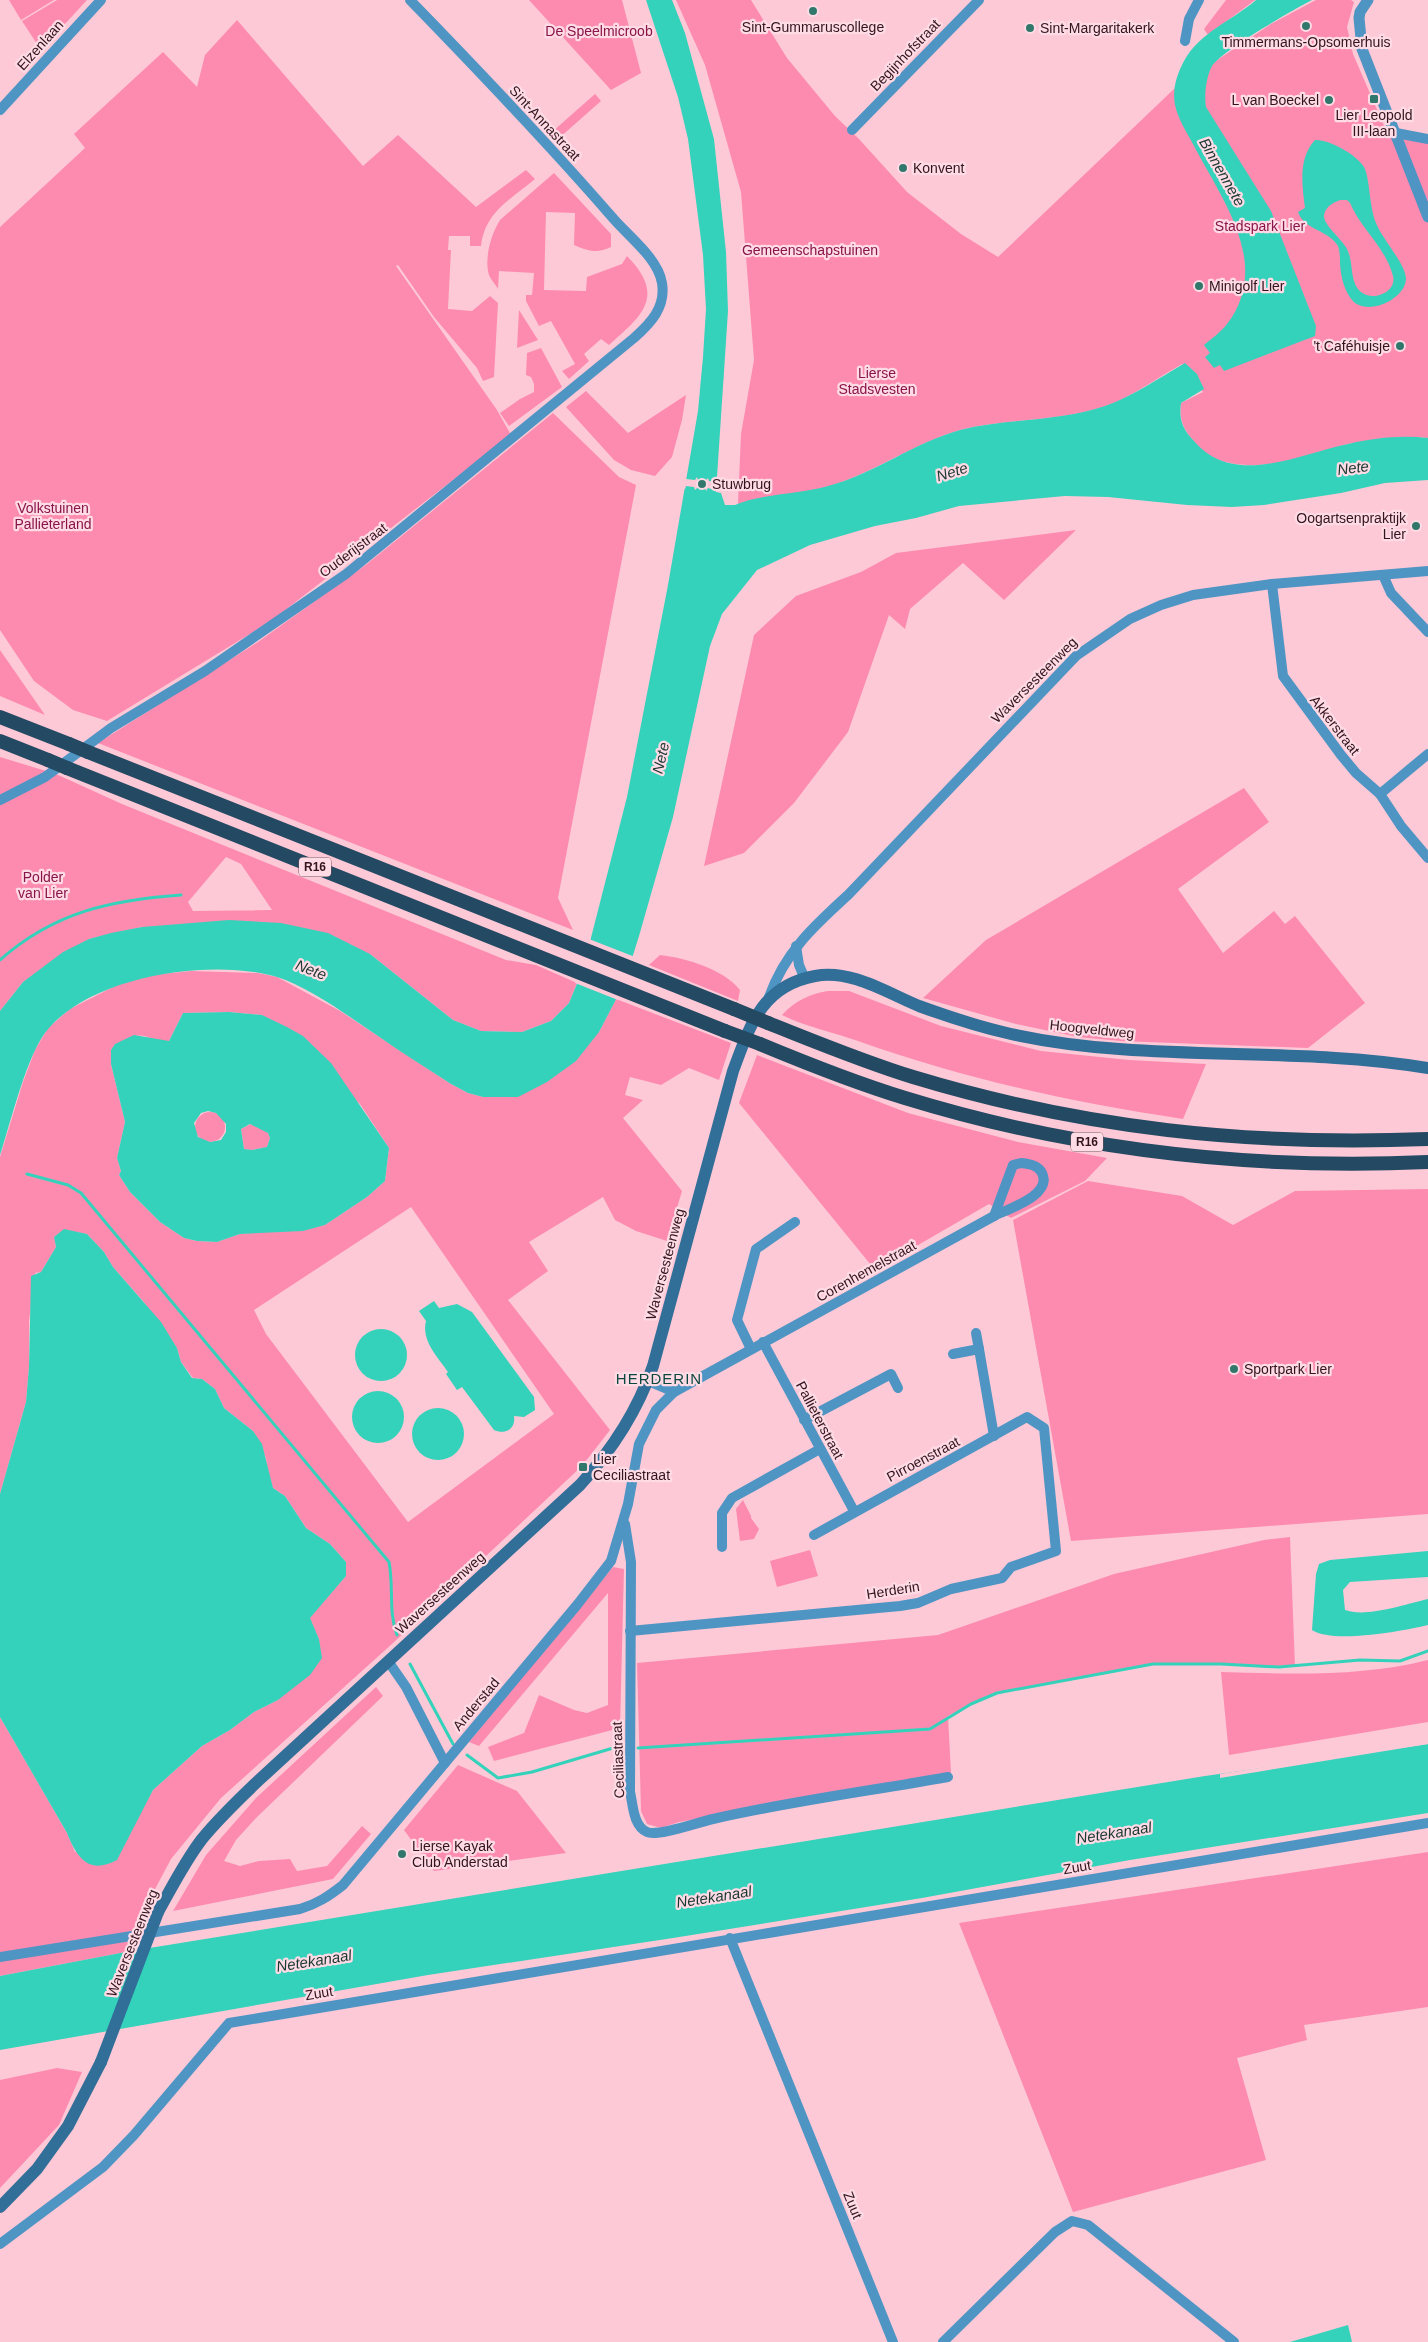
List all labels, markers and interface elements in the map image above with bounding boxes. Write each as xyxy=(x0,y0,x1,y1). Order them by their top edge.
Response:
marker: Sint-Gummaruscollege xyxy=(807,5,819,17)
street label: Begijnhofstraat xyxy=(867,16,943,94)
street label: Elzenlaan xyxy=(13,17,67,73)
place label: Sint-Gummaruscollege xyxy=(742,19,884,35)
place label: Sint-Margaritakerk xyxy=(1040,20,1155,36)
marker: Timmermans-Opsomerhuis xyxy=(1300,20,1312,32)
marker: Sint-Margaritakerk xyxy=(1024,22,1036,34)
park label: De Speelmicroob xyxy=(545,23,653,39)
place label: Timmermans-Opsomerhuis xyxy=(1221,34,1391,50)
street label: Sint-Annastraat xyxy=(506,82,584,164)
place label: L van Boeckel xyxy=(1232,92,1319,108)
marker: Lier Leopold III-laan xyxy=(1368,93,1380,105)
marker: L van Boeckel xyxy=(1323,94,1335,106)
place label: Lier Leopold III-laan xyxy=(1335,107,1413,139)
water label: Binnennete xyxy=(1196,135,1249,209)
place label: Konvent xyxy=(913,160,964,176)
marker: Konvent xyxy=(897,162,909,174)
park label: Stadspark Lier xyxy=(1215,218,1305,234)
park label: Gemeenschapstuinen xyxy=(742,242,878,258)
place label: Minigolf Lier xyxy=(1209,278,1285,294)
marker: Minigolf Lier xyxy=(1193,280,1205,292)
place label: 't Caféhuisje xyxy=(1313,338,1390,354)
marker: 't Caféhuisje xyxy=(1394,340,1406,352)
park label: Lierse Stadsvesten xyxy=(838,365,916,397)
water label: Nete xyxy=(1336,457,1370,478)
water label: Nete xyxy=(934,459,969,484)
place label: Stuwbrug xyxy=(712,476,771,492)
marker: Stuwbrug xyxy=(696,478,708,490)
park label: Volkstuinen Pallieterland xyxy=(14,500,92,532)
place label: Oogartsenpraktijk Lier xyxy=(1296,510,1407,542)
street label: Ouderijstraat xyxy=(316,519,390,581)
marker: Oogartsenpraktijk Lier xyxy=(1410,520,1422,532)
street label: Waversesteenweg xyxy=(988,634,1080,726)
street label: Akkerstraat xyxy=(1307,692,1363,758)
water label: Nete xyxy=(649,741,672,775)
road number: R16 xyxy=(299,858,331,876)
park label: Polder van Lier xyxy=(18,869,68,901)
water label: Nete xyxy=(293,956,329,983)
street label: Hoogveldweg xyxy=(1049,1017,1135,1041)
road number: R16 xyxy=(1071,1132,1103,1152)
street label: Waversesteenweg xyxy=(642,1207,688,1321)
street label: Corenhemelstraat xyxy=(813,1237,919,1305)
place label: Sportpark Lier xyxy=(1244,1361,1332,1377)
marker: Sportpark Lier xyxy=(1228,1363,1240,1375)
district label: HERDERIN xyxy=(616,1370,702,1387)
street label: Pallieterstraat xyxy=(793,1378,847,1462)
street label: Pirroenstraat xyxy=(884,1433,962,1485)
place label: Lier Ceciliastraat xyxy=(593,1451,670,1483)
marker: Lier Ceciliastraat xyxy=(577,1461,589,1473)
street label: Waversesteenweg xyxy=(392,1549,488,1637)
street label: Herderin xyxy=(865,1578,921,1602)
street label: Anderstad xyxy=(449,1674,503,1734)
street label: Ceciliastraat xyxy=(609,1721,627,1799)
water label: Netekanaal xyxy=(1075,1818,1153,1847)
place label: Lierse Kayak Club Anderstad xyxy=(412,1838,508,1870)
marker: Lierse Kayak Club Anderstad xyxy=(396,1848,408,1860)
street label: Zuut xyxy=(1062,1857,1092,1877)
water label: Netekanaal xyxy=(675,1882,753,1911)
street label: Waversesteenweg xyxy=(103,1887,161,1999)
water label: Netekanaal xyxy=(275,1946,353,1975)
street label: Zuut xyxy=(304,1983,334,2003)
street label: Zuut xyxy=(840,2189,866,2221)

